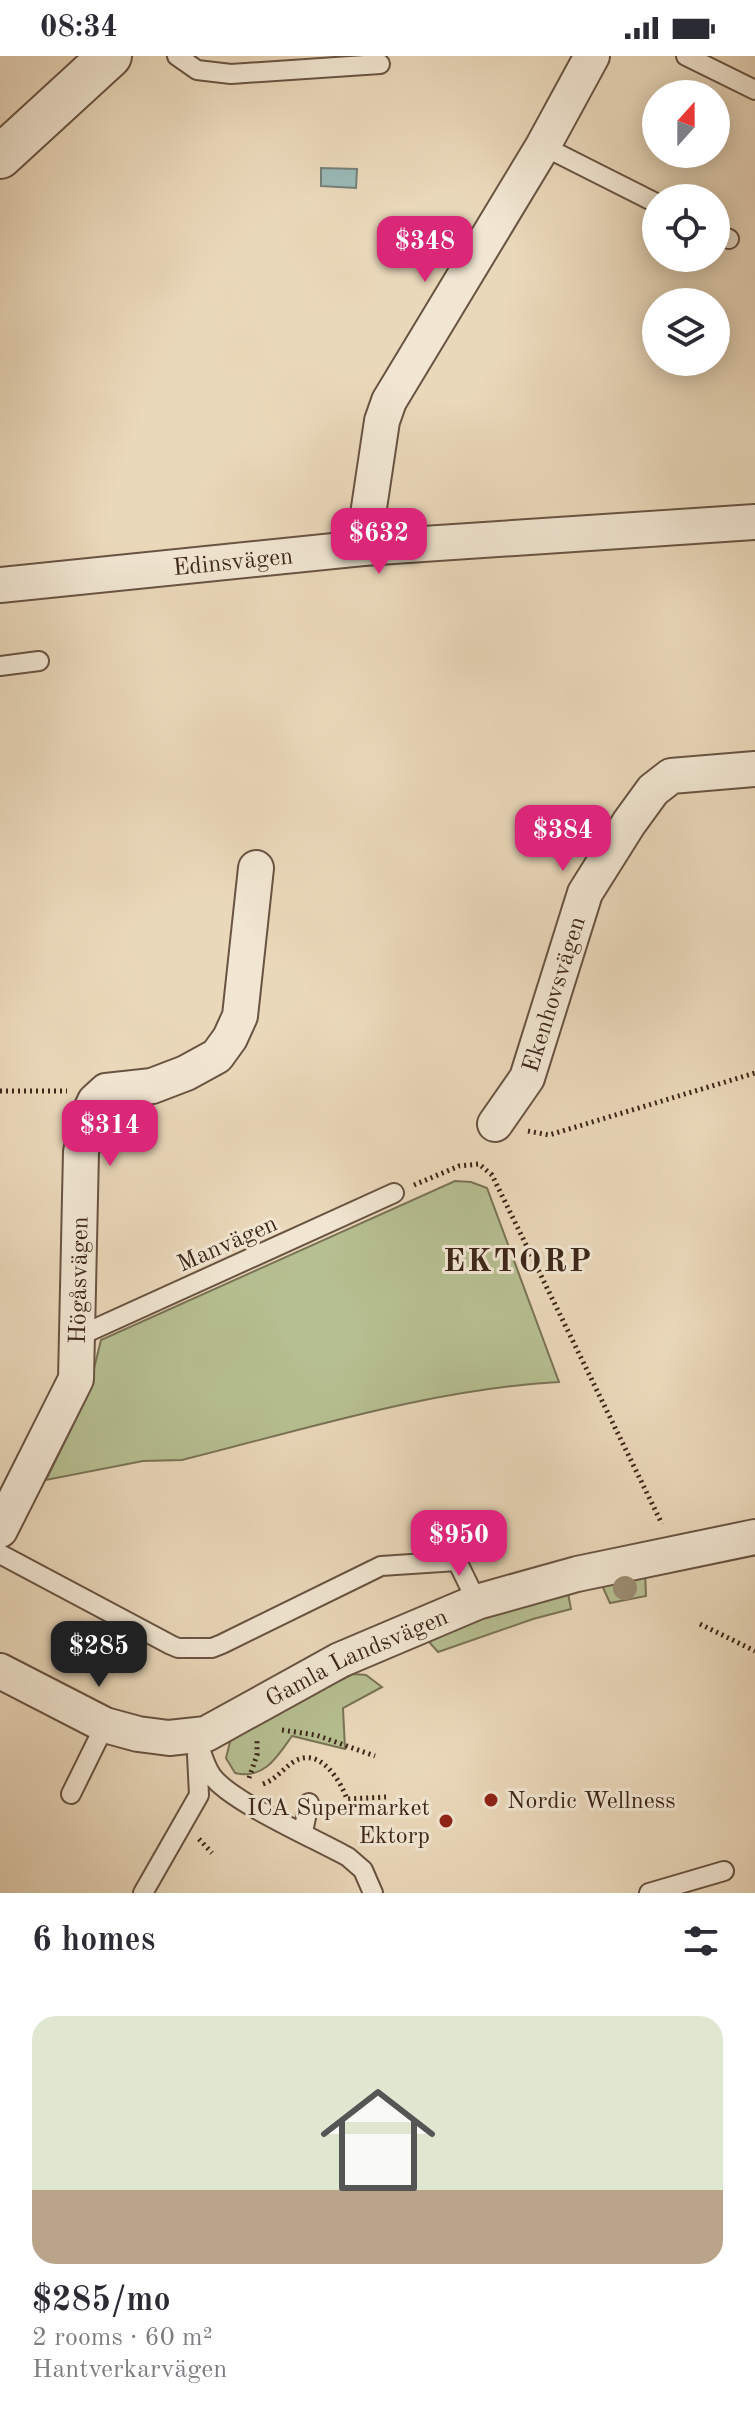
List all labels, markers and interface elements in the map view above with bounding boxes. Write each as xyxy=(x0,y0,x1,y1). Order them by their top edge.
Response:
text: 08:34 xyxy=(40,13,118,43)
north arrow xyxy=(642,80,730,168)
map controls xyxy=(642,80,730,376)
button: locate xyxy=(642,184,730,272)
pin: $348 xyxy=(378,216,472,284)
text: $348 xyxy=(395,229,455,255)
button: layers xyxy=(642,288,730,376)
pin: $632 xyxy=(332,508,426,576)
text: $632 xyxy=(349,521,409,547)
street label: Edinsvägen xyxy=(172,545,294,581)
pin: $384 xyxy=(516,805,610,873)
text: $384 xyxy=(533,818,593,844)
street label: Ekenhovsvägen xyxy=(520,914,591,1075)
pin: $314 xyxy=(63,1100,157,1168)
text: $314 xyxy=(80,1113,140,1139)
street label: Manvägen xyxy=(174,1212,281,1277)
street label: Högåsvägen xyxy=(67,1216,94,1344)
district label: EKTORP xyxy=(443,1247,593,1279)
pin: $950 xyxy=(412,1510,506,1578)
text: $950 xyxy=(429,1523,489,1549)
street label: Gamla Landsvägen xyxy=(262,1606,452,1712)
pin: $285 xyxy=(52,1621,146,1689)
text: $285 xyxy=(69,1634,129,1660)
place label: Nordic Wellness xyxy=(507,1790,676,1814)
marker: Nordic Wellness xyxy=(482,1791,500,1809)
place label: ICA Supermarket Ektorp xyxy=(247,1797,430,1849)
marker: ICA Supermarket Ektorp xyxy=(437,1812,455,1830)
icon: filters xyxy=(679,1919,723,1963)
text: 6 homes xyxy=(32,1924,155,1958)
icon: home xyxy=(306,2068,450,2212)
text: $285/mo xyxy=(32,2284,171,2318)
text: 2 rooms · 60 m² xyxy=(32,2325,213,2351)
text: Hantverkarvägen xyxy=(32,2357,227,2383)

